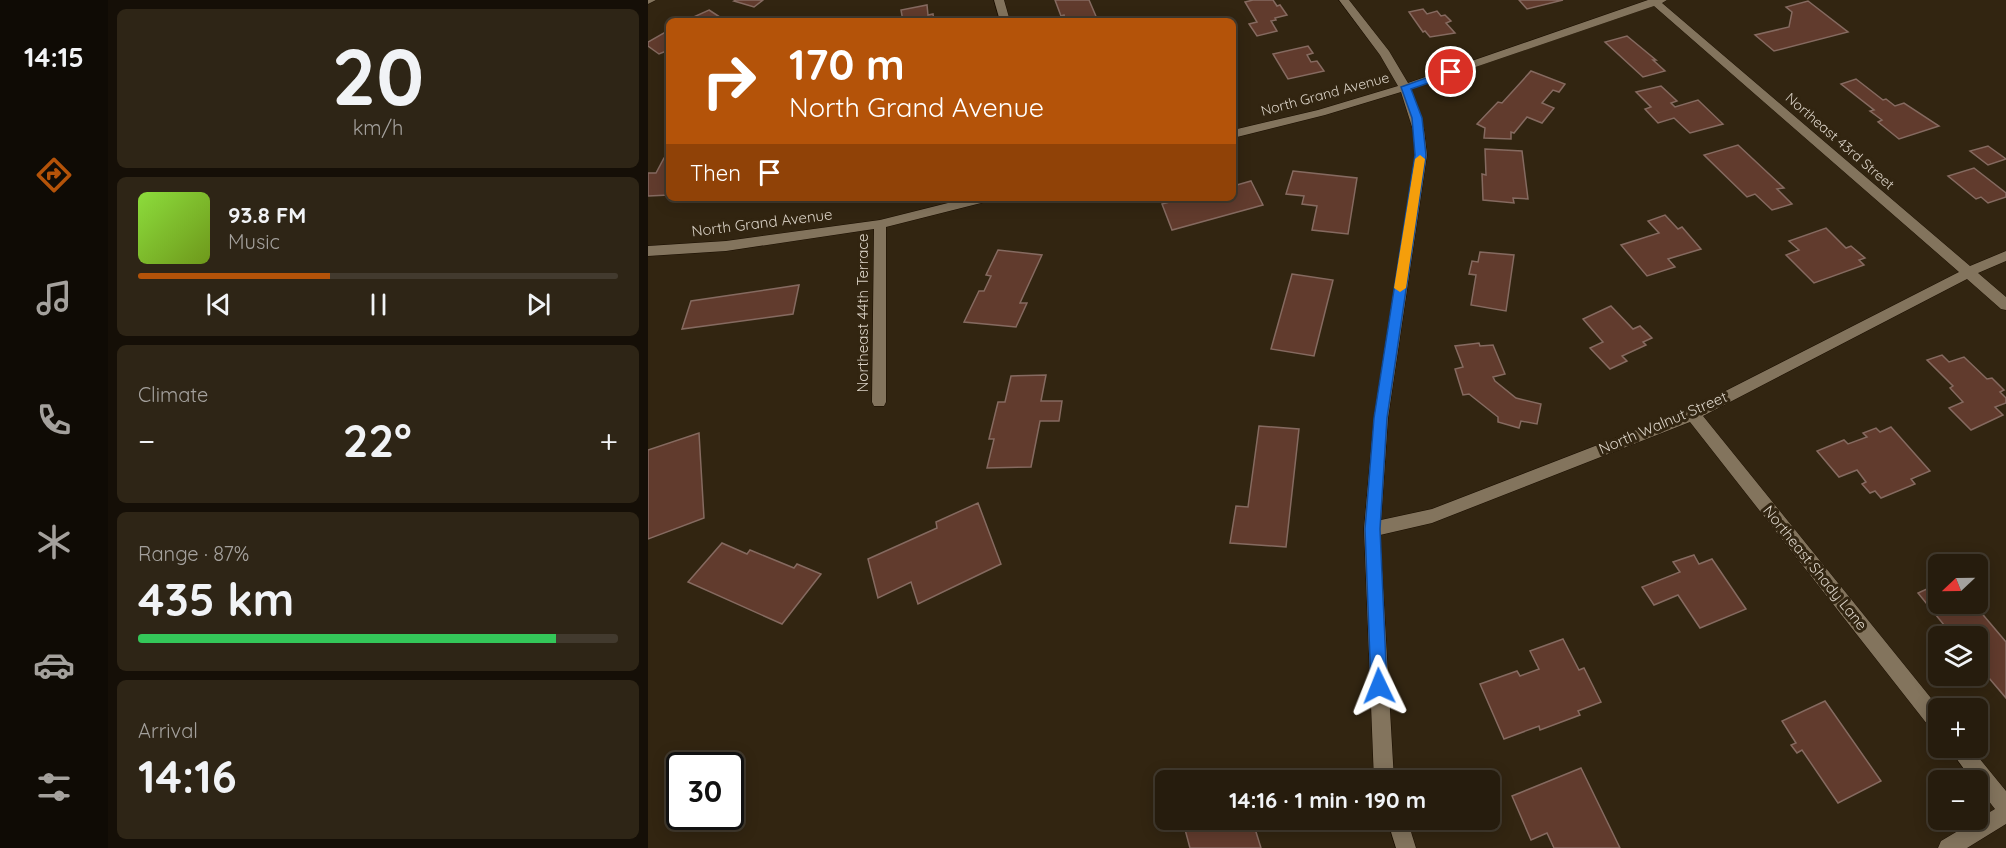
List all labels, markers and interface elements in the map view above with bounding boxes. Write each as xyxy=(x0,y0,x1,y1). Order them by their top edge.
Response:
text: 20 xyxy=(332,27,424,125)
text: 170 m xyxy=(789,38,905,91)
text: 14:15 xyxy=(24,40,84,74)
icon: right xyxy=(690,42,768,120)
pin xyxy=(1425,46,1476,97)
icon: arrive xyxy=(1434,55,1467,88)
street label: North Grand Avenue xyxy=(1259,68,1391,120)
street label: Northeast 43rd Street xyxy=(1782,89,1898,193)
text: North Grand Avenue xyxy=(789,90,1044,124)
text: km/h xyxy=(353,115,403,140)
icon: directions xyxy=(33,154,75,196)
icon: arrive xyxy=(753,156,786,189)
text: Then xyxy=(690,159,741,187)
text: 93.8 FM xyxy=(228,201,306,229)
street label: North Grand Avenue xyxy=(690,204,833,241)
text: Music xyxy=(228,229,280,254)
street label: Northeast 44th Terrace xyxy=(853,233,872,393)
icon: music xyxy=(33,277,75,319)
icon: previous xyxy=(202,288,235,321)
icon: pause xyxy=(362,288,395,321)
icon: next xyxy=(522,288,555,321)
text: Climate xyxy=(138,382,208,407)
street label: North Walnut Street xyxy=(1596,387,1730,458)
icon: phone xyxy=(33,399,75,441)
text: 22° xyxy=(343,412,412,468)
text: − xyxy=(138,420,155,461)
text: + xyxy=(599,420,618,461)
street label: Northeast Shady Lane xyxy=(1759,501,1872,634)
icon: climate xyxy=(33,521,75,563)
text: Range · 87% xyxy=(138,541,249,566)
north arrow xyxy=(1928,554,1988,614)
map controls xyxy=(1928,554,1988,830)
text: 435 km xyxy=(138,571,294,627)
button: layers xyxy=(1928,626,1988,686)
icon: car xyxy=(33,644,75,686)
position arrow xyxy=(1347,654,1411,718)
button: + xyxy=(1928,698,1988,758)
text: Arrival xyxy=(138,718,198,743)
text: 14:16 xyxy=(138,748,237,804)
speed limit sign: 30 xyxy=(666,752,744,830)
icon: filters xyxy=(33,766,75,808)
button: − xyxy=(1928,770,1988,830)
text: 14:16 · 1 min · 190 m xyxy=(1229,786,1426,814)

